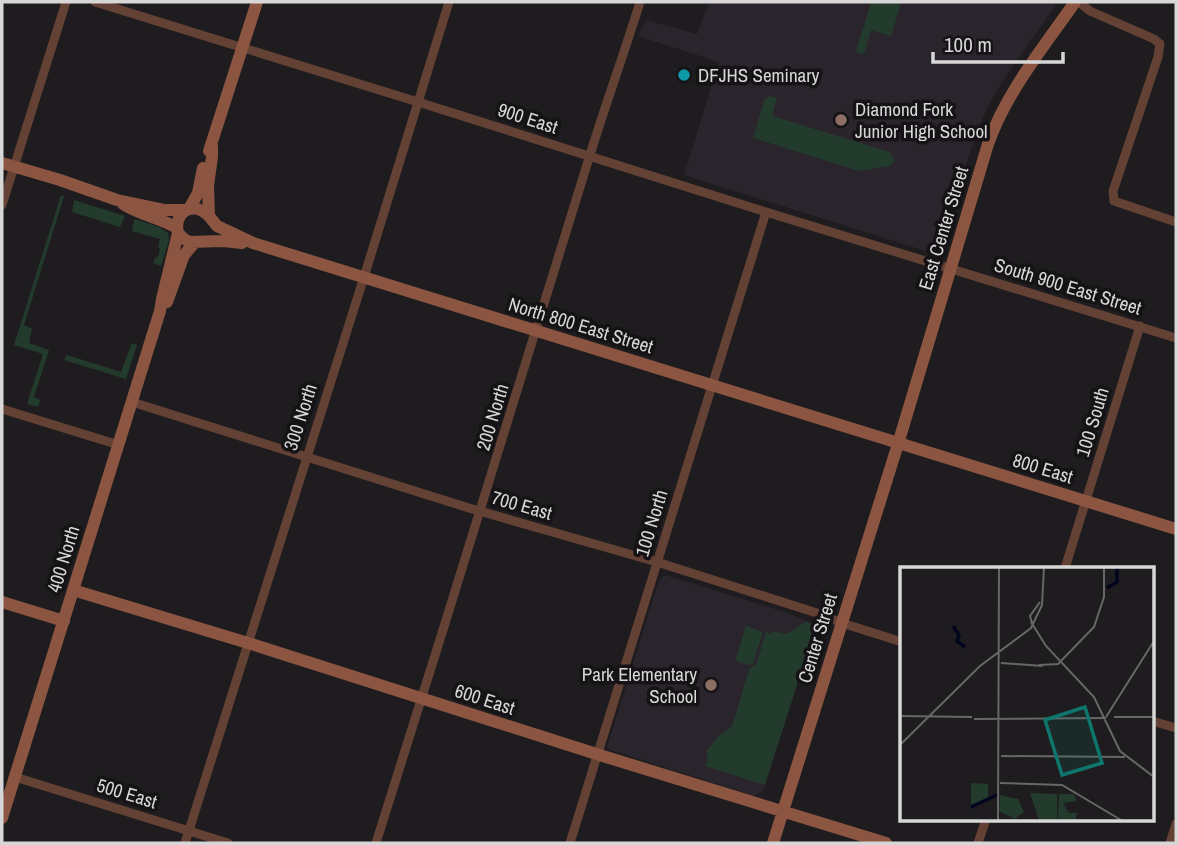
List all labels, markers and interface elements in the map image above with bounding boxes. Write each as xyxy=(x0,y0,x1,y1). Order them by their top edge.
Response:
scale bar xyxy=(933,21,1062,65)
text: 100 m xyxy=(944,30,992,59)
place label: DFJHS Seminary xyxy=(698,62,819,88)
marker: DFJHS Seminary xyxy=(676,67,692,83)
street label: 900 East xyxy=(495,96,562,140)
place label: Diamond Fork Junior High School xyxy=(855,96,988,144)
marker: Diamond Fork Junior High School xyxy=(833,112,849,128)
street label: East Center Street xyxy=(912,162,974,293)
street label: South 900 East Street xyxy=(991,251,1145,321)
street label: North 800 East Street xyxy=(506,291,657,360)
street label: 300 North xyxy=(277,380,323,454)
street label: 200 North xyxy=(470,380,514,454)
street label: 100 South xyxy=(1069,384,1115,460)
street label: 800 East xyxy=(1010,447,1077,490)
street label: 700 East xyxy=(489,484,556,526)
street label: 100 North xyxy=(629,486,673,560)
street label: 400 North xyxy=(41,522,85,596)
inset map xyxy=(900,567,1154,820)
street label: Center Street xyxy=(791,589,843,686)
place label: Park Elementary School xyxy=(582,661,697,709)
street label: 600 East xyxy=(452,677,519,721)
marker: Park Elementary School xyxy=(703,677,719,693)
street label: 500 East xyxy=(94,772,161,815)

